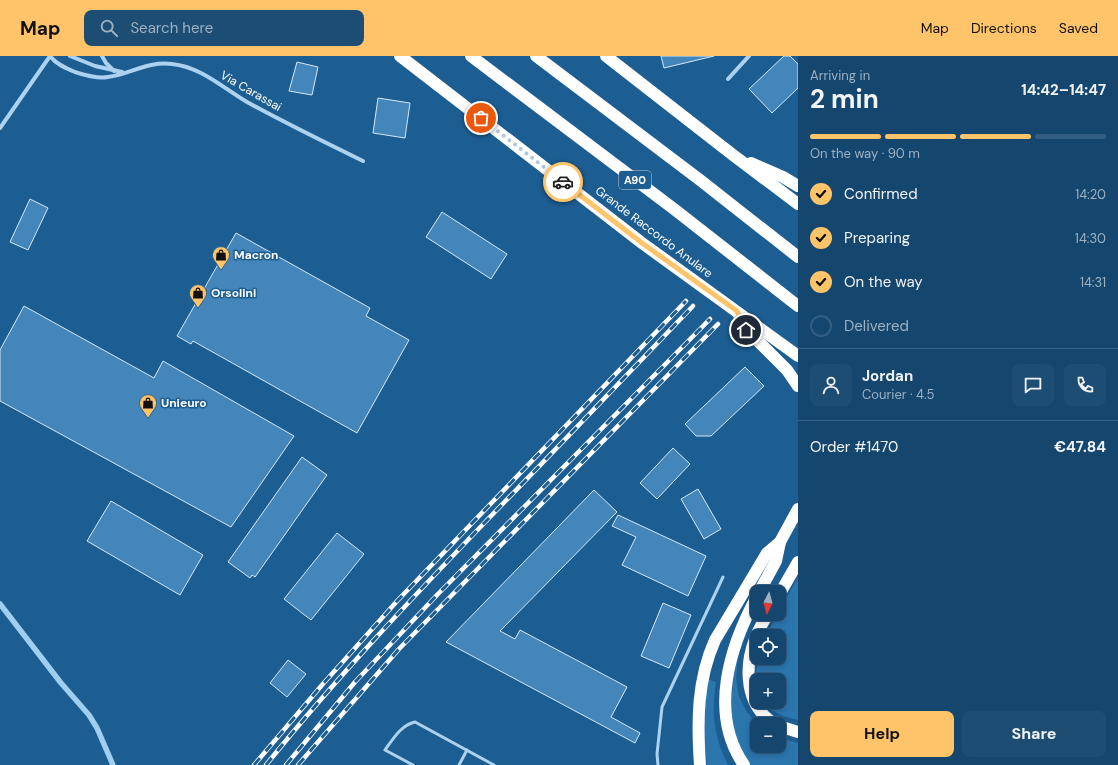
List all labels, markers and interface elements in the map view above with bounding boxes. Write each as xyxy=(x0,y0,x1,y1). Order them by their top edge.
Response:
search box xyxy=(84,10,364,46)
text: Map xyxy=(20,16,60,41)
icon: search xyxy=(98,17,120,39)
text: Search here xyxy=(130,18,213,38)
text: Map xyxy=(921,19,949,37)
text: Directions xyxy=(971,19,1037,37)
text: Saved xyxy=(1059,19,1098,37)
street label: Via Carassai xyxy=(217,67,285,115)
text: Arriving in xyxy=(810,67,870,84)
text: 14:42–14:47 xyxy=(1021,80,1106,100)
text: 2 min xyxy=(810,82,879,116)
pin xyxy=(464,101,498,135)
icon: bag xyxy=(470,107,492,129)
text: On the way · 90 m xyxy=(810,145,920,162)
courier xyxy=(543,162,583,202)
icon: car xyxy=(552,171,574,193)
road number: A90 xyxy=(619,171,651,189)
street label: Grande Raccordo Anulare xyxy=(592,183,716,281)
icon: check xyxy=(810,183,832,205)
text: Confirmed xyxy=(844,184,918,204)
text: 14:20 xyxy=(1075,186,1106,203)
icon: check xyxy=(810,227,832,249)
text: Preparing xyxy=(844,228,910,248)
text: 14:30 xyxy=(1075,230,1106,247)
shop icon: Macron xyxy=(211,245,231,270)
place label: Macron xyxy=(234,247,279,263)
icon: check xyxy=(810,271,832,293)
text: On the way xyxy=(844,272,923,292)
text: 14:31 xyxy=(1080,274,1106,291)
shop icon: Orsolini xyxy=(188,283,208,308)
place label: Orsolini xyxy=(211,285,256,301)
pin xyxy=(729,313,763,347)
text: Delivered xyxy=(844,316,909,336)
icon: home xyxy=(735,319,757,341)
button: person xyxy=(810,364,852,406)
button: chat xyxy=(1012,364,1054,406)
button: phone xyxy=(1064,364,1106,406)
text: Jordan xyxy=(862,366,913,386)
text: Courier · 4.5 xyxy=(862,386,935,403)
shop icon: Unieuro xyxy=(138,393,158,418)
place label: Unieuro xyxy=(161,395,207,411)
text: Order #1470 xyxy=(810,437,898,457)
text: €47.84 xyxy=(1054,437,1106,457)
north arrow xyxy=(750,585,786,621)
map controls xyxy=(750,585,786,753)
button: locate xyxy=(750,629,786,665)
button: + xyxy=(750,673,786,709)
button: Help xyxy=(810,711,954,757)
button: Share xyxy=(962,711,1106,757)
button: − xyxy=(750,717,786,753)

